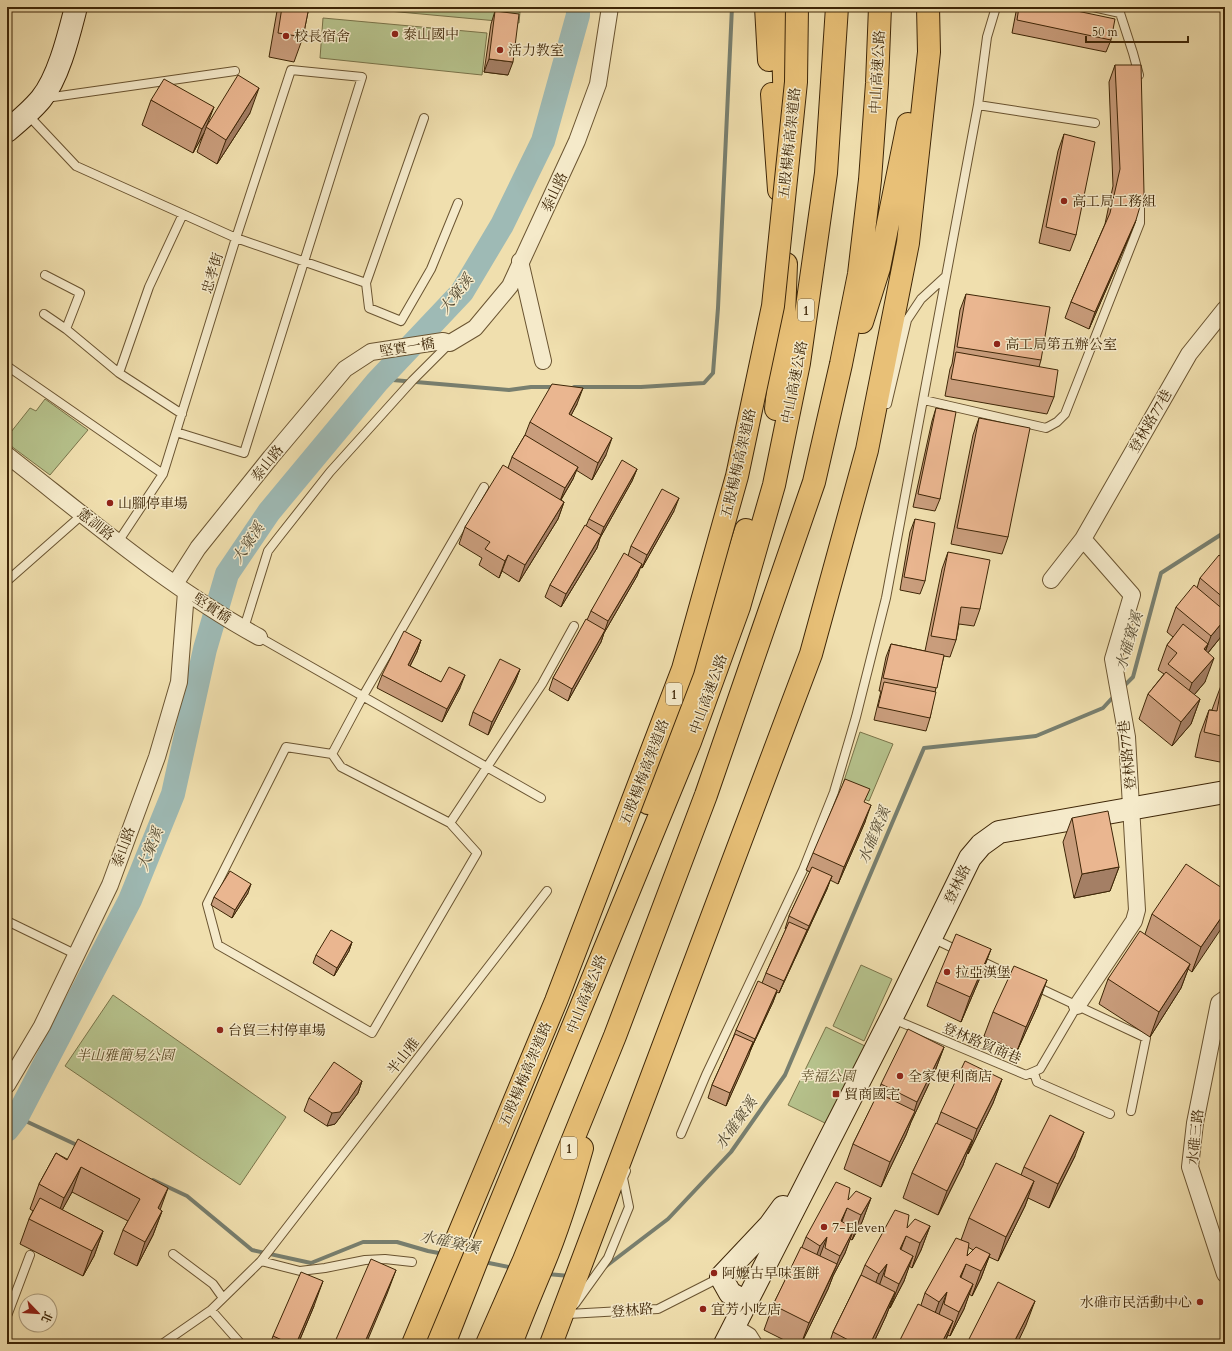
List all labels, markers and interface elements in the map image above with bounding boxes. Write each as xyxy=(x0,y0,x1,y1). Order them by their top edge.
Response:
scale bar xyxy=(1086,18,1188,44)
text: 50 m xyxy=(1092,24,1119,40)
place label: 泰山國中 xyxy=(403,25,459,44)
place label: 校長宿舍 xyxy=(294,27,350,46)
marker: 泰山國中 xyxy=(390,29,400,39)
street label: 中山高速公路 xyxy=(866,30,889,114)
marker: 校長宿舍 xyxy=(281,31,291,41)
place label: 活力教室 xyxy=(508,41,564,60)
marker: 活力教室 xyxy=(495,45,505,55)
street label: 五股楊梅高架道路 xyxy=(774,86,805,200)
street label: 泰山路 xyxy=(537,169,572,215)
place label: 高工局工務組 xyxy=(1072,192,1156,211)
marker: 高工局工務組 xyxy=(1059,196,1069,206)
street label: 忠孝街 xyxy=(197,250,228,296)
water label: 大窠溪 xyxy=(434,269,479,318)
road number: 1 xyxy=(798,299,814,321)
street label: 堅實一橋 xyxy=(378,334,436,361)
place label: 高工局第五辦公室 xyxy=(1005,335,1117,354)
street label: 中山高速公路 xyxy=(777,339,812,425)
marker: 高工局第五辦公室 xyxy=(992,339,1002,349)
street label: 登林路77巷 xyxy=(1125,386,1176,456)
street label: 五股楊梅高架道路 xyxy=(717,406,760,520)
street label: 泰山路 xyxy=(247,441,288,486)
place label: 山腳停車場 xyxy=(118,494,188,513)
marker: 山腳停車場 xyxy=(105,498,115,508)
street label: 憲訓路 xyxy=(73,504,118,545)
water label: 大窠溪 xyxy=(227,517,270,567)
street label: 堅實橋 xyxy=(189,589,235,628)
water label: 水確窠溪 xyxy=(1111,607,1148,673)
street label: 中山高速公路 xyxy=(685,651,732,737)
road number: 1 xyxy=(666,683,682,705)
street label: 五股楊梅高架道路 xyxy=(616,716,673,828)
street label: 登林路77巷 xyxy=(1114,719,1141,791)
water label: 水確窠溪 xyxy=(853,802,896,867)
water label: 大窠溪 xyxy=(132,823,168,874)
street label: 泰山路 xyxy=(107,824,140,870)
street label: 登林路 xyxy=(940,861,975,907)
street label: 中山高速公路 xyxy=(562,952,611,1037)
place label: 拉亞漢堡 xyxy=(955,963,1011,982)
marker: 拉亞漢堡 xyxy=(942,967,952,977)
street label: 登林路貿商巷 xyxy=(939,1018,1024,1069)
street label: 五股楊梅高架道路 xyxy=(495,1019,556,1129)
place label: 台貿三村停車場 xyxy=(228,1021,326,1040)
marker: 台貿三村停車場 xyxy=(215,1025,225,1035)
street label: 半山雅 xyxy=(383,1034,424,1079)
park label: 半山雅簡易公園 xyxy=(76,1046,176,1065)
park label: 幸福公園 xyxy=(799,1067,857,1086)
place label: 全家便利商店 xyxy=(908,1067,992,1086)
marker: 全家便利商店 xyxy=(895,1071,905,1081)
place label: 貿商國宅 xyxy=(844,1085,900,1104)
marker: 貿商國宅 xyxy=(831,1089,841,1099)
water label: 水確窠溪 xyxy=(710,1091,763,1153)
street label: 水碓三路 xyxy=(1183,1108,1208,1166)
road number: 1 xyxy=(561,1137,577,1159)
place label: 7-Eleven xyxy=(832,1218,885,1237)
marker: 7-Eleven xyxy=(819,1222,829,1232)
water label: 水確窠溪 xyxy=(419,1226,483,1258)
place label: 阿嬤古早味蛋餅 xyxy=(722,1264,820,1283)
marker: 阿嬤古早味蛋餅 xyxy=(709,1268,719,1278)
north arrow xyxy=(18,1293,58,1333)
place label: 水碓市民活動中心 xyxy=(1080,1293,1192,1312)
marker: 水碓市民活動中心 xyxy=(1195,1297,1205,1307)
street label: 登林路 xyxy=(610,1299,654,1322)
place label: 宜芳小吃店 xyxy=(711,1300,781,1319)
marker: 宜芳小吃店 xyxy=(698,1304,708,1314)
text: 北 xyxy=(37,1309,56,1325)

